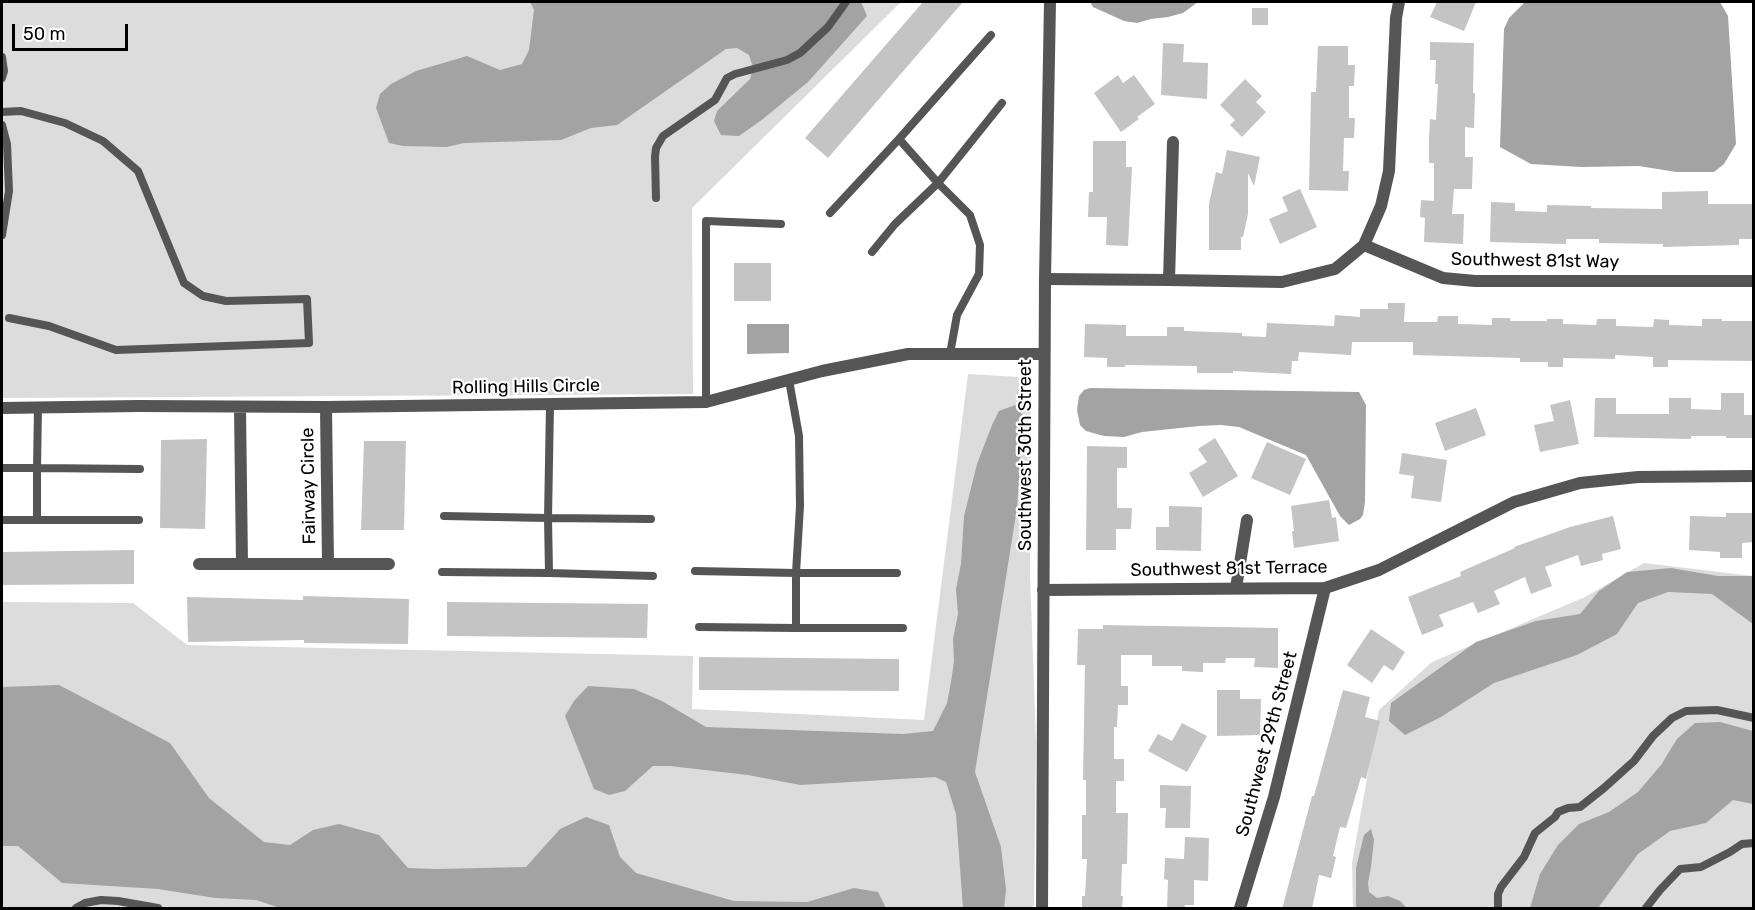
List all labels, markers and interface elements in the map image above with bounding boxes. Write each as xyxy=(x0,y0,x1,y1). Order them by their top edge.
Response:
scale bar xyxy=(15,12,130,50)
text: 50 m xyxy=(23,23,66,45)
street label: Southwest 81st Way xyxy=(1451,249,1619,273)
street label: Southwest 30th Street xyxy=(1015,359,1037,551)
street label: Rolling Hills Circle xyxy=(452,375,600,399)
street label: Fairway Circle xyxy=(297,427,321,545)
street label: Southwest 81st Terrace xyxy=(1130,556,1328,582)
street label: Southwest 29th Street xyxy=(1232,649,1302,839)

